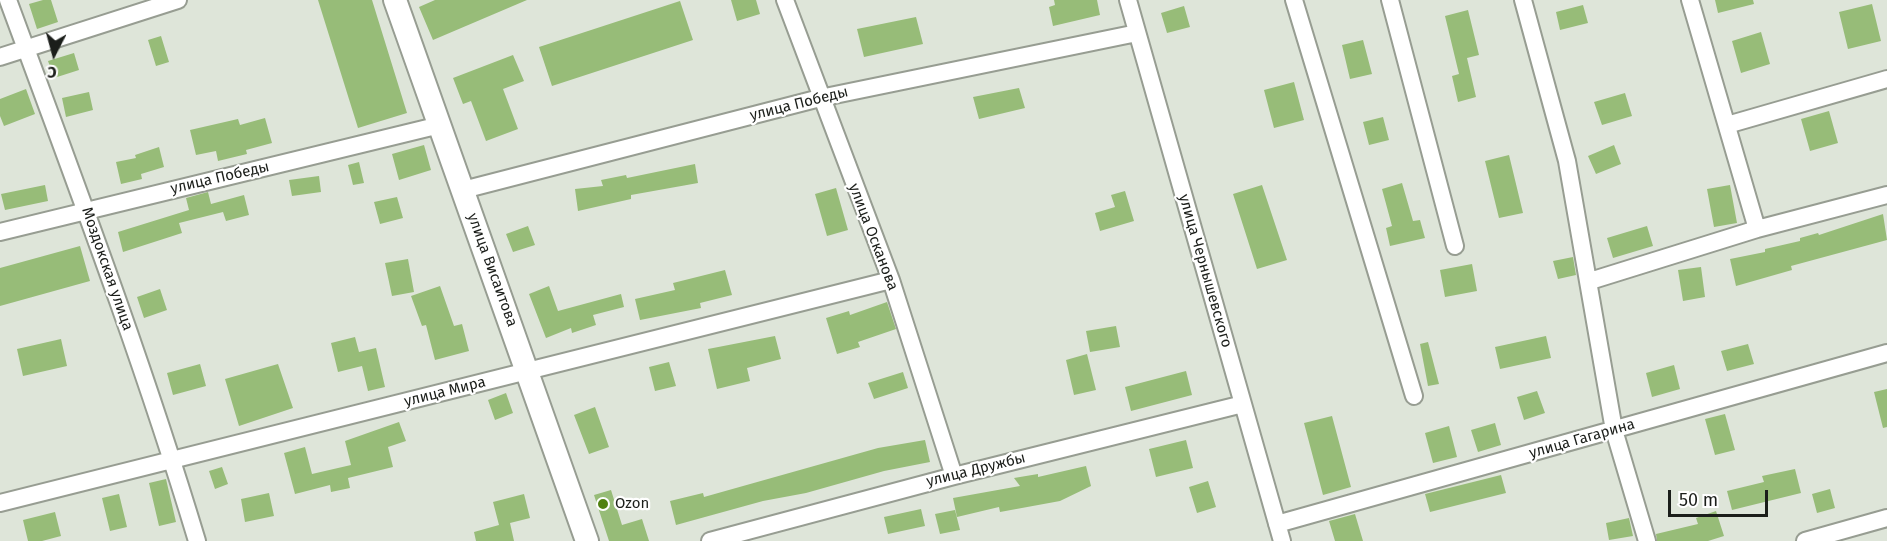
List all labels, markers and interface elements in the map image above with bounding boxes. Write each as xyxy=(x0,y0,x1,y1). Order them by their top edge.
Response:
north arrow xyxy=(24,24,84,84)
text: С xyxy=(47,62,58,82)
street label: улица Победы xyxy=(748,83,850,125)
street label: улица Победы xyxy=(169,158,271,198)
street label: улица Осканова xyxy=(844,181,902,293)
street label: улица Чернышевского xyxy=(1174,192,1236,350)
street label: Моздокская улица xyxy=(77,205,137,333)
street label: улица Висаитова xyxy=(463,211,521,329)
street label: улица Мира xyxy=(402,373,488,411)
street label: улица Гагарина xyxy=(1527,415,1637,463)
street label: улица Дружбы xyxy=(925,449,1027,491)
scale bar xyxy=(1671,478,1772,516)
text: 50 m xyxy=(1679,489,1718,511)
place label: Ozon xyxy=(615,495,649,513)
marker: Ozon xyxy=(596,497,610,511)

